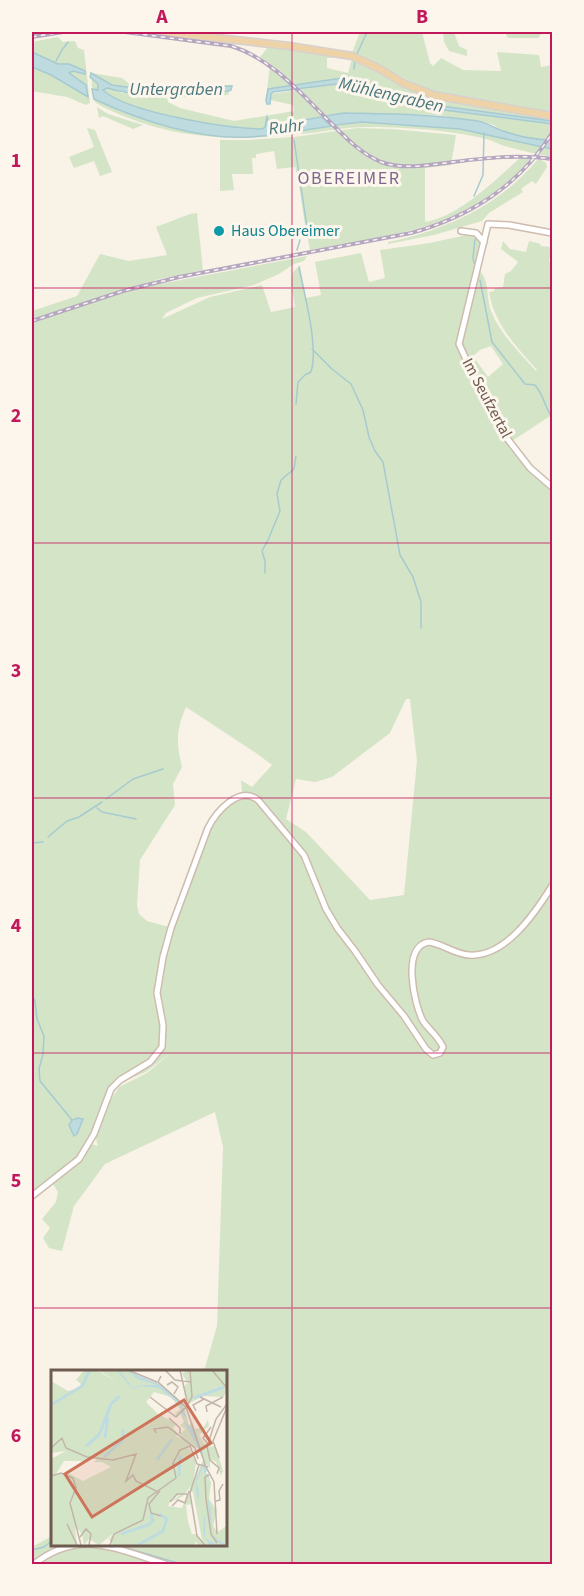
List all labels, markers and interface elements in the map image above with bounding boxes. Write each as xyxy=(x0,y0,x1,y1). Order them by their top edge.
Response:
text: A xyxy=(155,3,168,31)
text: B xyxy=(416,3,428,31)
water label: Mühlengraben xyxy=(336,71,446,119)
water label: Untergraben xyxy=(129,77,223,102)
water label: Ruhr xyxy=(267,112,306,142)
text: 1 xyxy=(11,147,21,175)
district label: OBEREIMER xyxy=(298,166,400,191)
place label: Haus Obereimer xyxy=(231,220,340,242)
marker: Haus Obereimer xyxy=(212,224,226,238)
street label: Im Seufzertal xyxy=(457,354,517,442)
text: 2 xyxy=(11,402,21,430)
text: 3 xyxy=(11,657,21,685)
text: 4 xyxy=(11,912,22,940)
text: 5 xyxy=(11,1167,21,1195)
inset map xyxy=(51,1370,226,1545)
text: 6 xyxy=(11,1422,21,1450)

